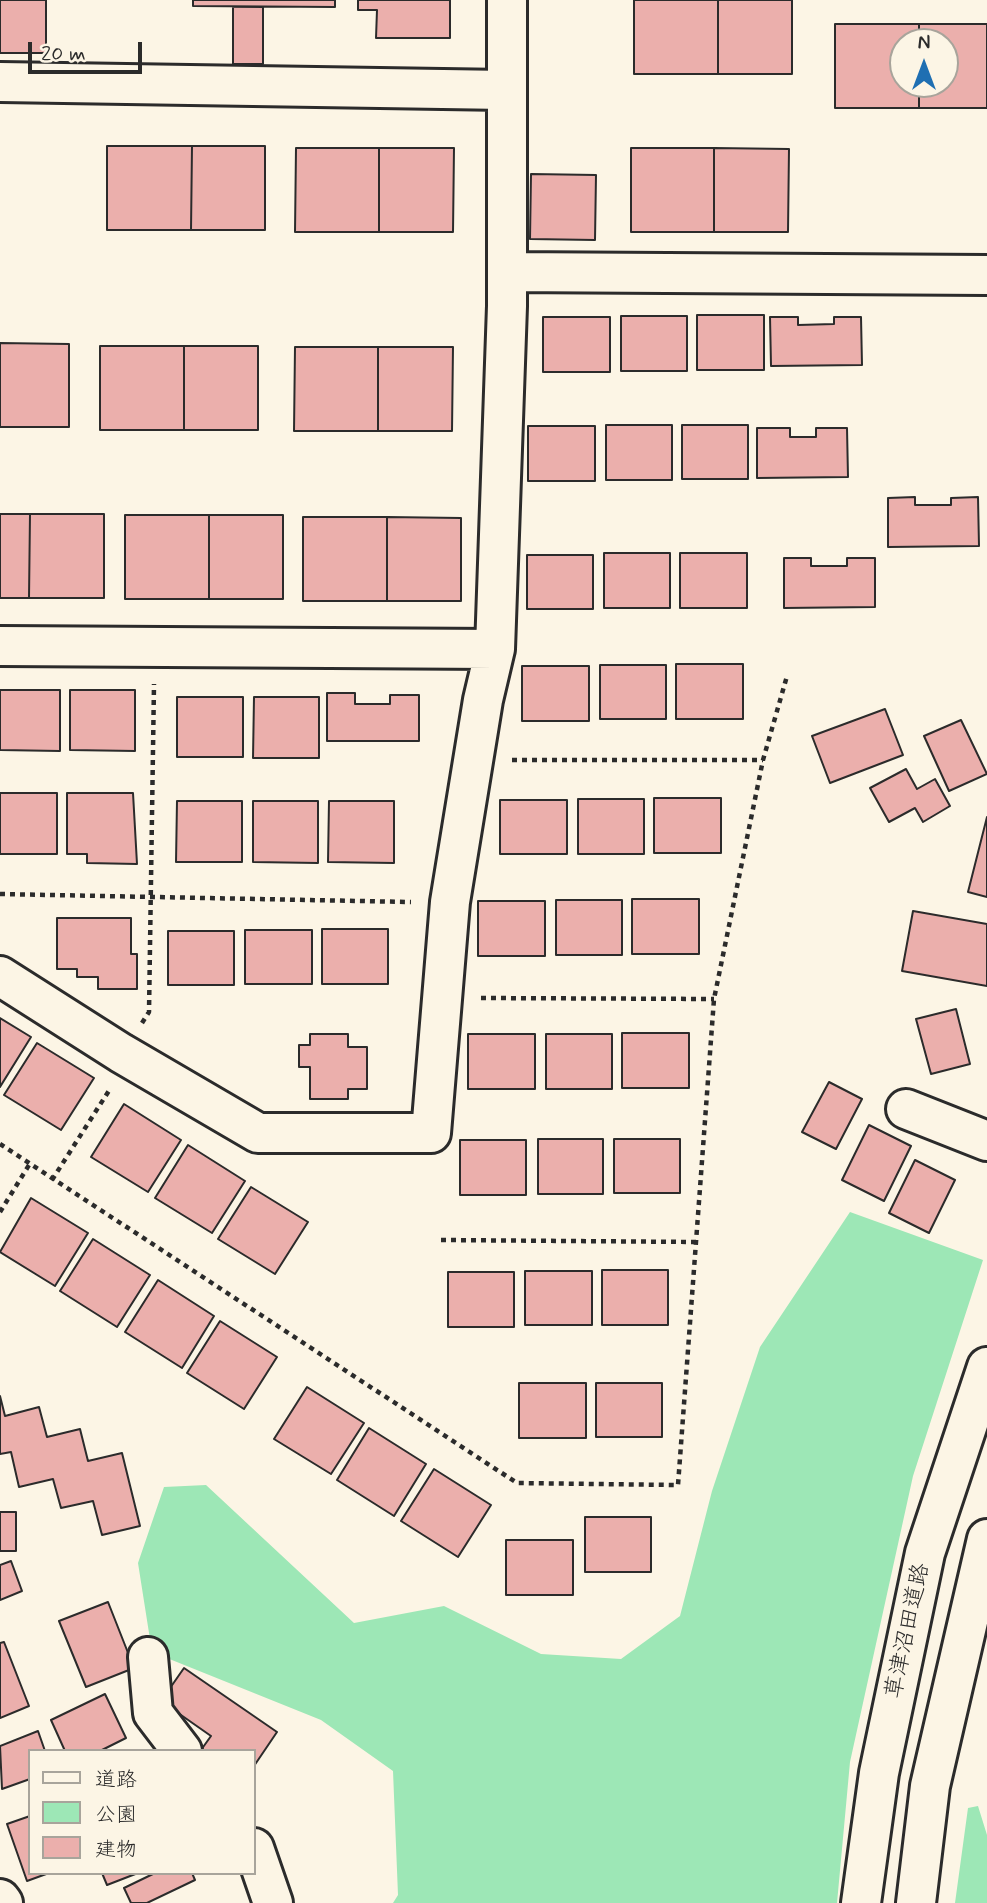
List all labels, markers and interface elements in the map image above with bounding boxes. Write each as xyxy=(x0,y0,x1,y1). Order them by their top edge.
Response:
scale bar xyxy=(32,28,145,72)
north arrow xyxy=(889,28,959,98)
text: N xyxy=(918,31,930,56)
text: 20 m xyxy=(41,40,86,68)
street label: 草津沼田道路 xyxy=(881,1561,937,1701)
legend xyxy=(28,1749,256,1875)
text: 道路 xyxy=(95,1766,137,1794)
text: 公園 xyxy=(95,1801,137,1829)
text: 建物 xyxy=(95,1836,137,1864)

